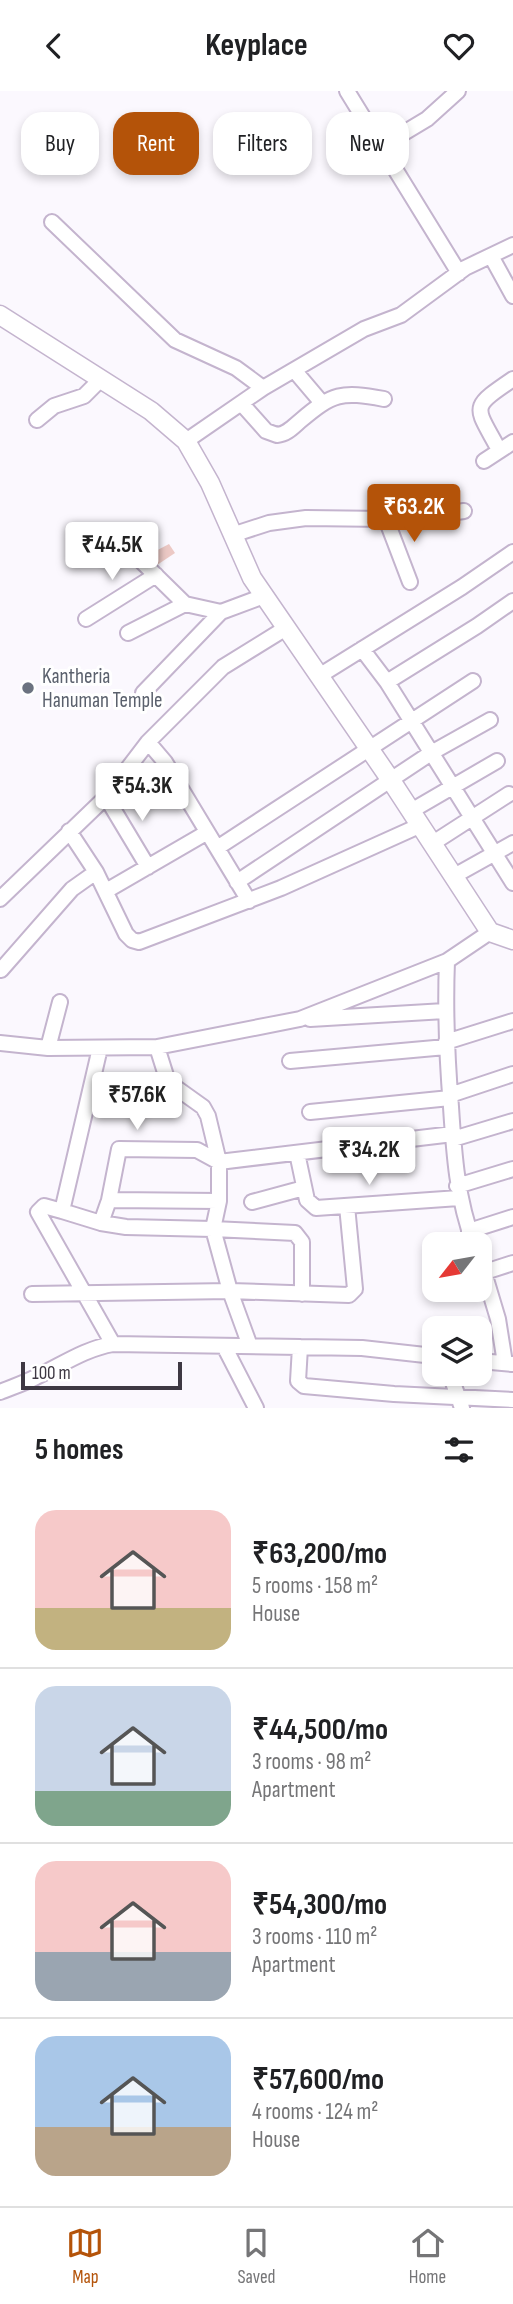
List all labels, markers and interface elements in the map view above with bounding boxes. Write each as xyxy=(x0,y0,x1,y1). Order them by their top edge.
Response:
text: Keyplace xyxy=(205,26,308,65)
icon: back xyxy=(35,27,73,65)
icon: heart xyxy=(440,27,478,65)
chip: Buy xyxy=(21,112,99,175)
chip: Rent xyxy=(113,112,199,175)
chip: Filters xyxy=(213,112,312,175)
chip: New xyxy=(326,112,409,175)
pin: ₹63.2K xyxy=(357,484,471,544)
text: ₹63.2K xyxy=(383,493,445,521)
pin: ₹44.5K xyxy=(55,523,169,582)
text: ₹44.5K xyxy=(81,531,143,559)
place label: Kantheria Hanuman Temple xyxy=(42,664,163,713)
marker: Kantheria Hanuman Temple xyxy=(20,680,36,696)
pin: ₹54.3K xyxy=(85,763,199,823)
text: ₹54.3K xyxy=(112,772,172,800)
pin: ₹57.6K xyxy=(80,1073,194,1132)
text: ₹57.6K xyxy=(108,1081,166,1109)
pin: ₹34.2K xyxy=(312,1127,426,1187)
text: ₹34.2K xyxy=(338,1136,400,1164)
north arrow xyxy=(422,1232,492,1302)
map controls xyxy=(422,1232,492,1386)
button: layers xyxy=(422,1316,492,1386)
scale bar xyxy=(21,1359,182,1391)
text: 100 m xyxy=(32,1362,71,1385)
icon: filters xyxy=(440,1431,478,1469)
text: 5 homes xyxy=(35,1432,124,1468)
text: ₹63,200/mo xyxy=(252,1536,387,1572)
icon: home xyxy=(91,1538,175,1622)
text: 5 rooms · 158 m² xyxy=(252,1572,378,1600)
text: House xyxy=(252,1600,300,1628)
text: ₹44,500/mo xyxy=(252,1712,388,1748)
icon: home xyxy=(91,1714,175,1798)
text: 3 rooms · 98 m² xyxy=(252,1748,371,1776)
text: Apartment xyxy=(252,1776,336,1804)
text: ₹54,300/mo xyxy=(252,1887,387,1923)
icon: home xyxy=(91,1889,175,1973)
text: 3 rooms · 110 m² xyxy=(252,1923,377,1951)
text: Apartment xyxy=(252,1951,336,1979)
text: ₹57,600/mo xyxy=(252,2062,384,2098)
icon: home xyxy=(91,2064,175,2148)
text: 4 rooms · 124 m² xyxy=(252,2098,378,2126)
text: House xyxy=(252,2126,300,2154)
tab: Map xyxy=(66,2224,104,2289)
tab: Saved xyxy=(237,2224,276,2289)
tab: Home xyxy=(409,2224,447,2289)

